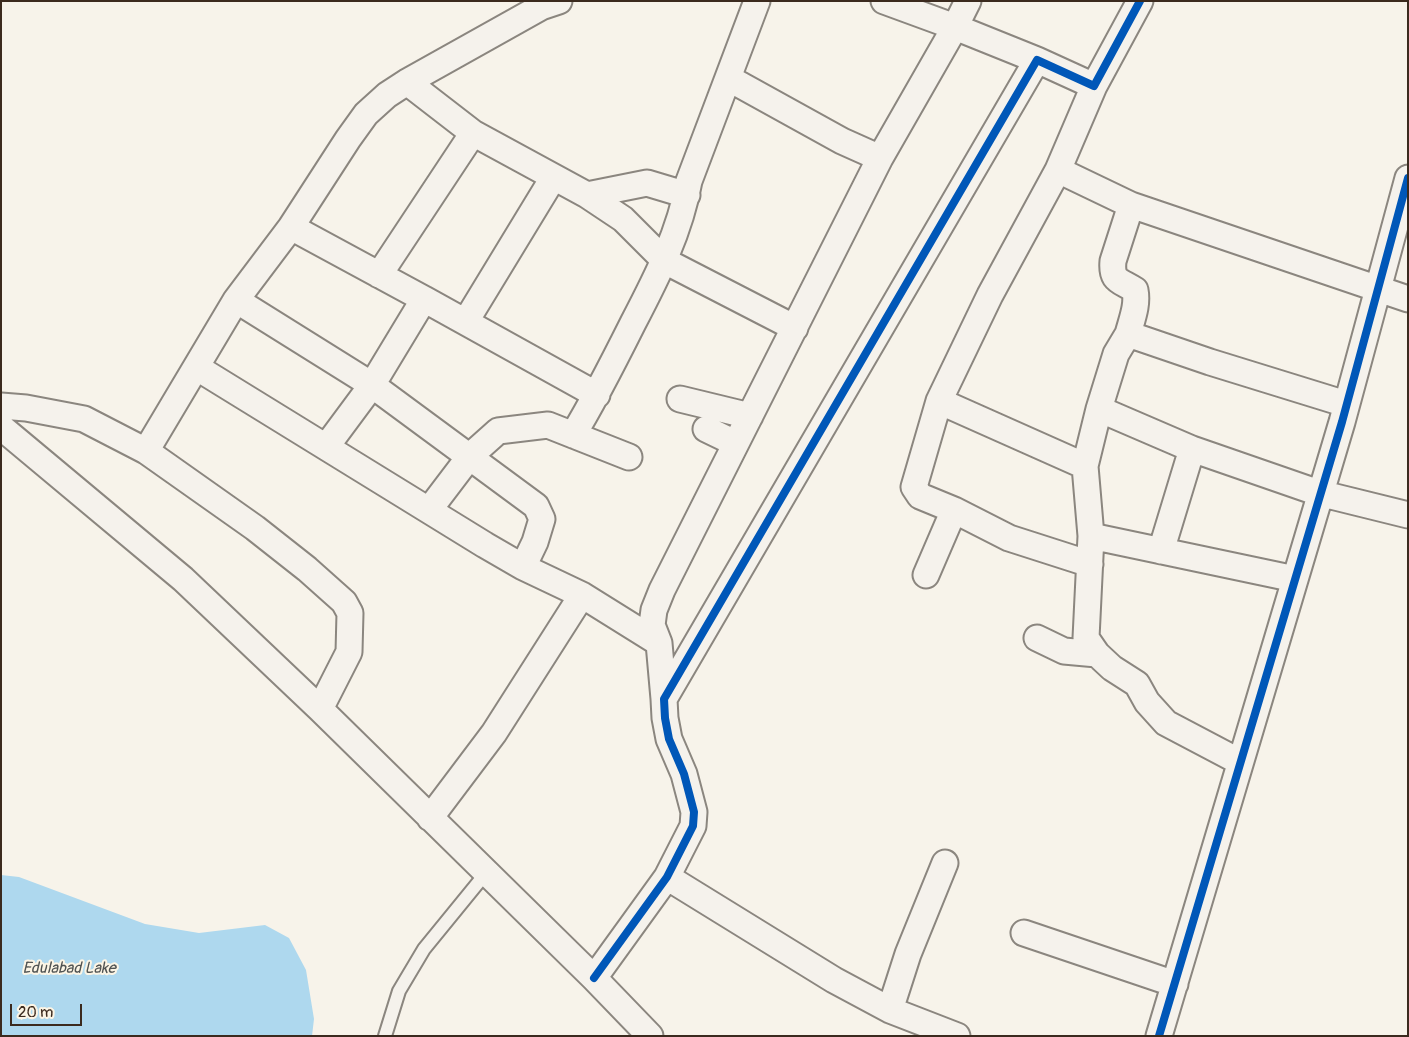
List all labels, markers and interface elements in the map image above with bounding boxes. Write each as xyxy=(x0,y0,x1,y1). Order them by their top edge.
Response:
water label: Edulabad Lake xyxy=(22,959,116,979)
scale bar xyxy=(12,994,85,1026)
text: 20 m xyxy=(18,1003,53,1022)

